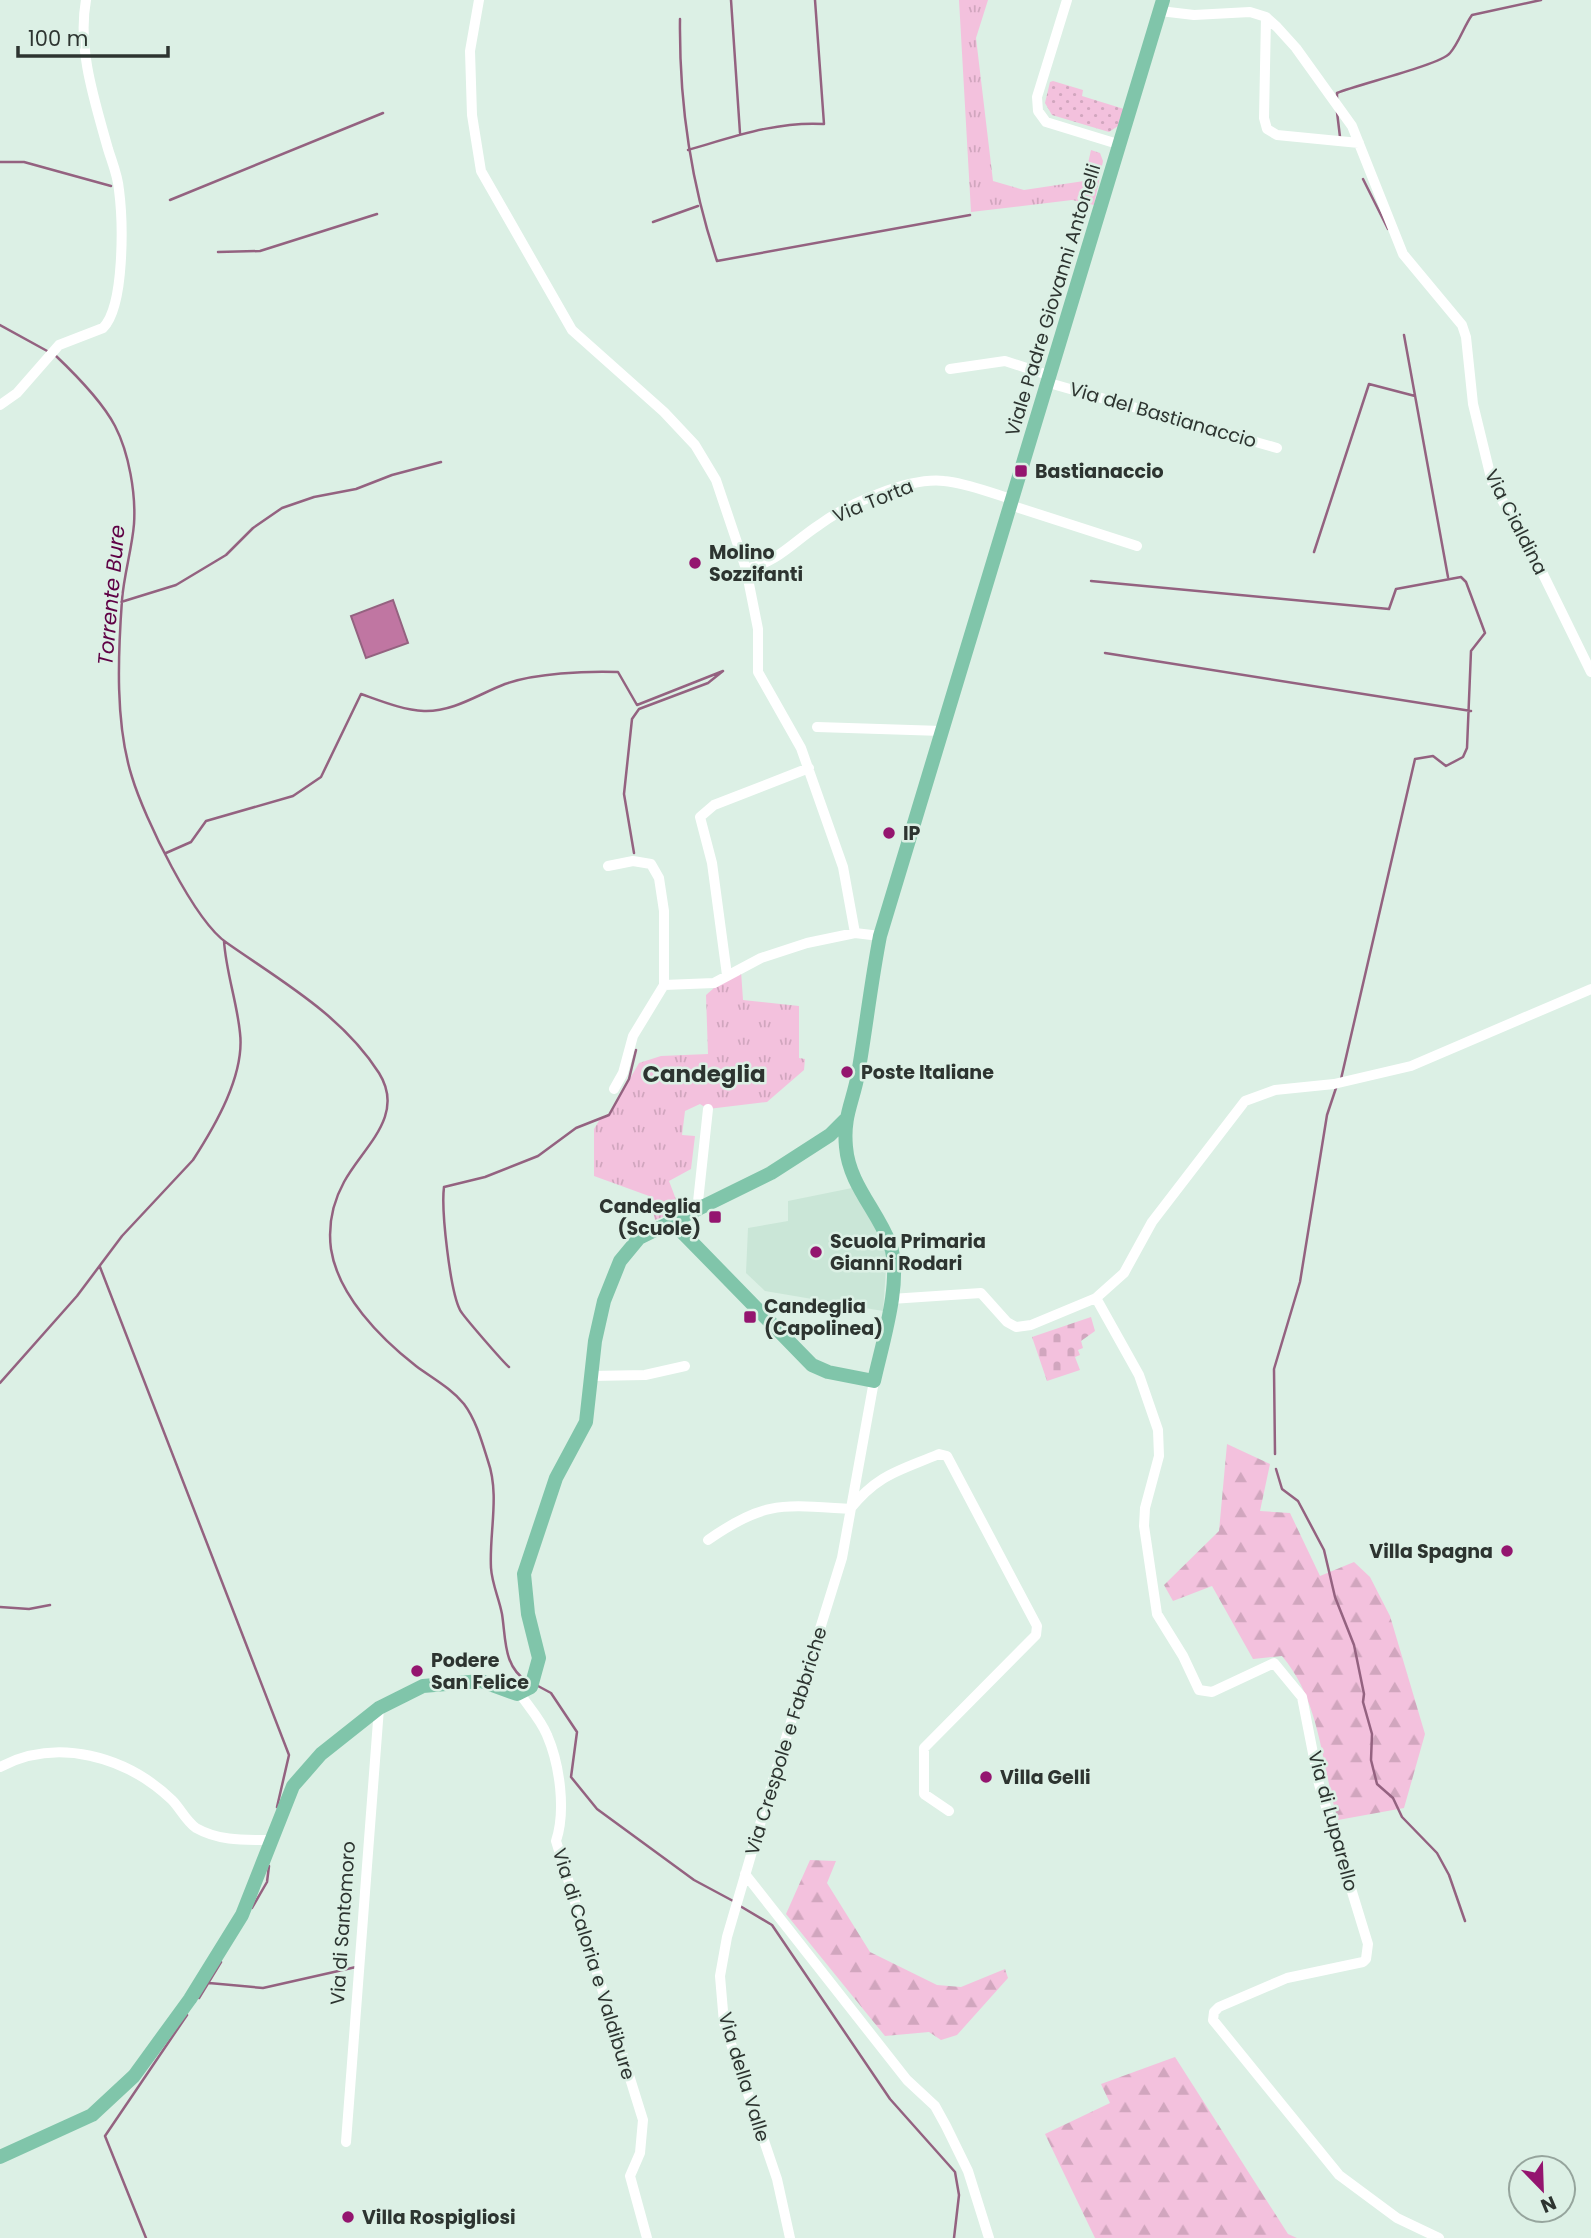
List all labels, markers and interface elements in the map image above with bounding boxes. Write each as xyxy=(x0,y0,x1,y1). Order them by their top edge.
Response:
scale bar xyxy=(18,14,168,58)
text: 100 m xyxy=(28,24,88,53)
street label: Viale Padre Giovanni Antonelli xyxy=(999,160,1107,440)
street label: Via del Bastianaccio xyxy=(1066,375,1260,455)
place label: Bastianaccio xyxy=(1035,458,1164,485)
marker: Bastianaccio xyxy=(1013,463,1029,479)
street label: Via Cialdina xyxy=(1478,465,1554,579)
street label: Via Torta xyxy=(829,473,917,529)
water label: Torrente Bure xyxy=(90,523,132,667)
place label: Molino Sozzifanti xyxy=(709,539,803,588)
marker: Molino Sozzifanti xyxy=(687,555,703,571)
place label: IP xyxy=(903,820,921,847)
marker: IP xyxy=(881,825,897,841)
district label: Candeglia xyxy=(642,1058,766,1090)
place label: Poste Italiane xyxy=(861,1059,994,1086)
marker: Poste Italiane xyxy=(839,1064,855,1080)
place label: Candeglia (Scuole) xyxy=(599,1193,701,1242)
marker: Candeglia (Scuole) xyxy=(707,1209,723,1225)
place label: Scuola Primaria Gianni Rodari xyxy=(830,1228,986,1277)
marker: Scuola Primaria Gianni Rodari xyxy=(808,1244,824,1260)
place label: Candeglia (Capolinea) xyxy=(764,1293,883,1342)
marker: Candeglia (Capolinea) xyxy=(742,1309,758,1325)
place label: Villa Spagna xyxy=(1369,1538,1493,1565)
marker: Villa Spagna xyxy=(1499,1543,1515,1559)
street label: Via Crespole e Fabbriche xyxy=(738,1623,834,1859)
place label: Podere San Felice xyxy=(431,1647,529,1696)
marker: Podere San Felice xyxy=(409,1663,425,1679)
street label: Via di Luparello xyxy=(1301,1748,1365,1894)
place label: Villa Gelli xyxy=(1000,1764,1091,1791)
marker: Villa Gelli xyxy=(978,1769,994,1785)
street label: Via di Santomoro xyxy=(324,1840,362,2006)
street label: Via di Caloria e Valdibure xyxy=(546,1845,642,2083)
street label: Via della Valle xyxy=(711,2009,777,2145)
north arrow xyxy=(1507,2154,1577,2224)
text: N xyxy=(1537,2189,1560,2219)
place label: Villa Rospigliosi xyxy=(362,2204,516,2231)
marker: Villa Rospigliosi xyxy=(340,2209,356,2225)

